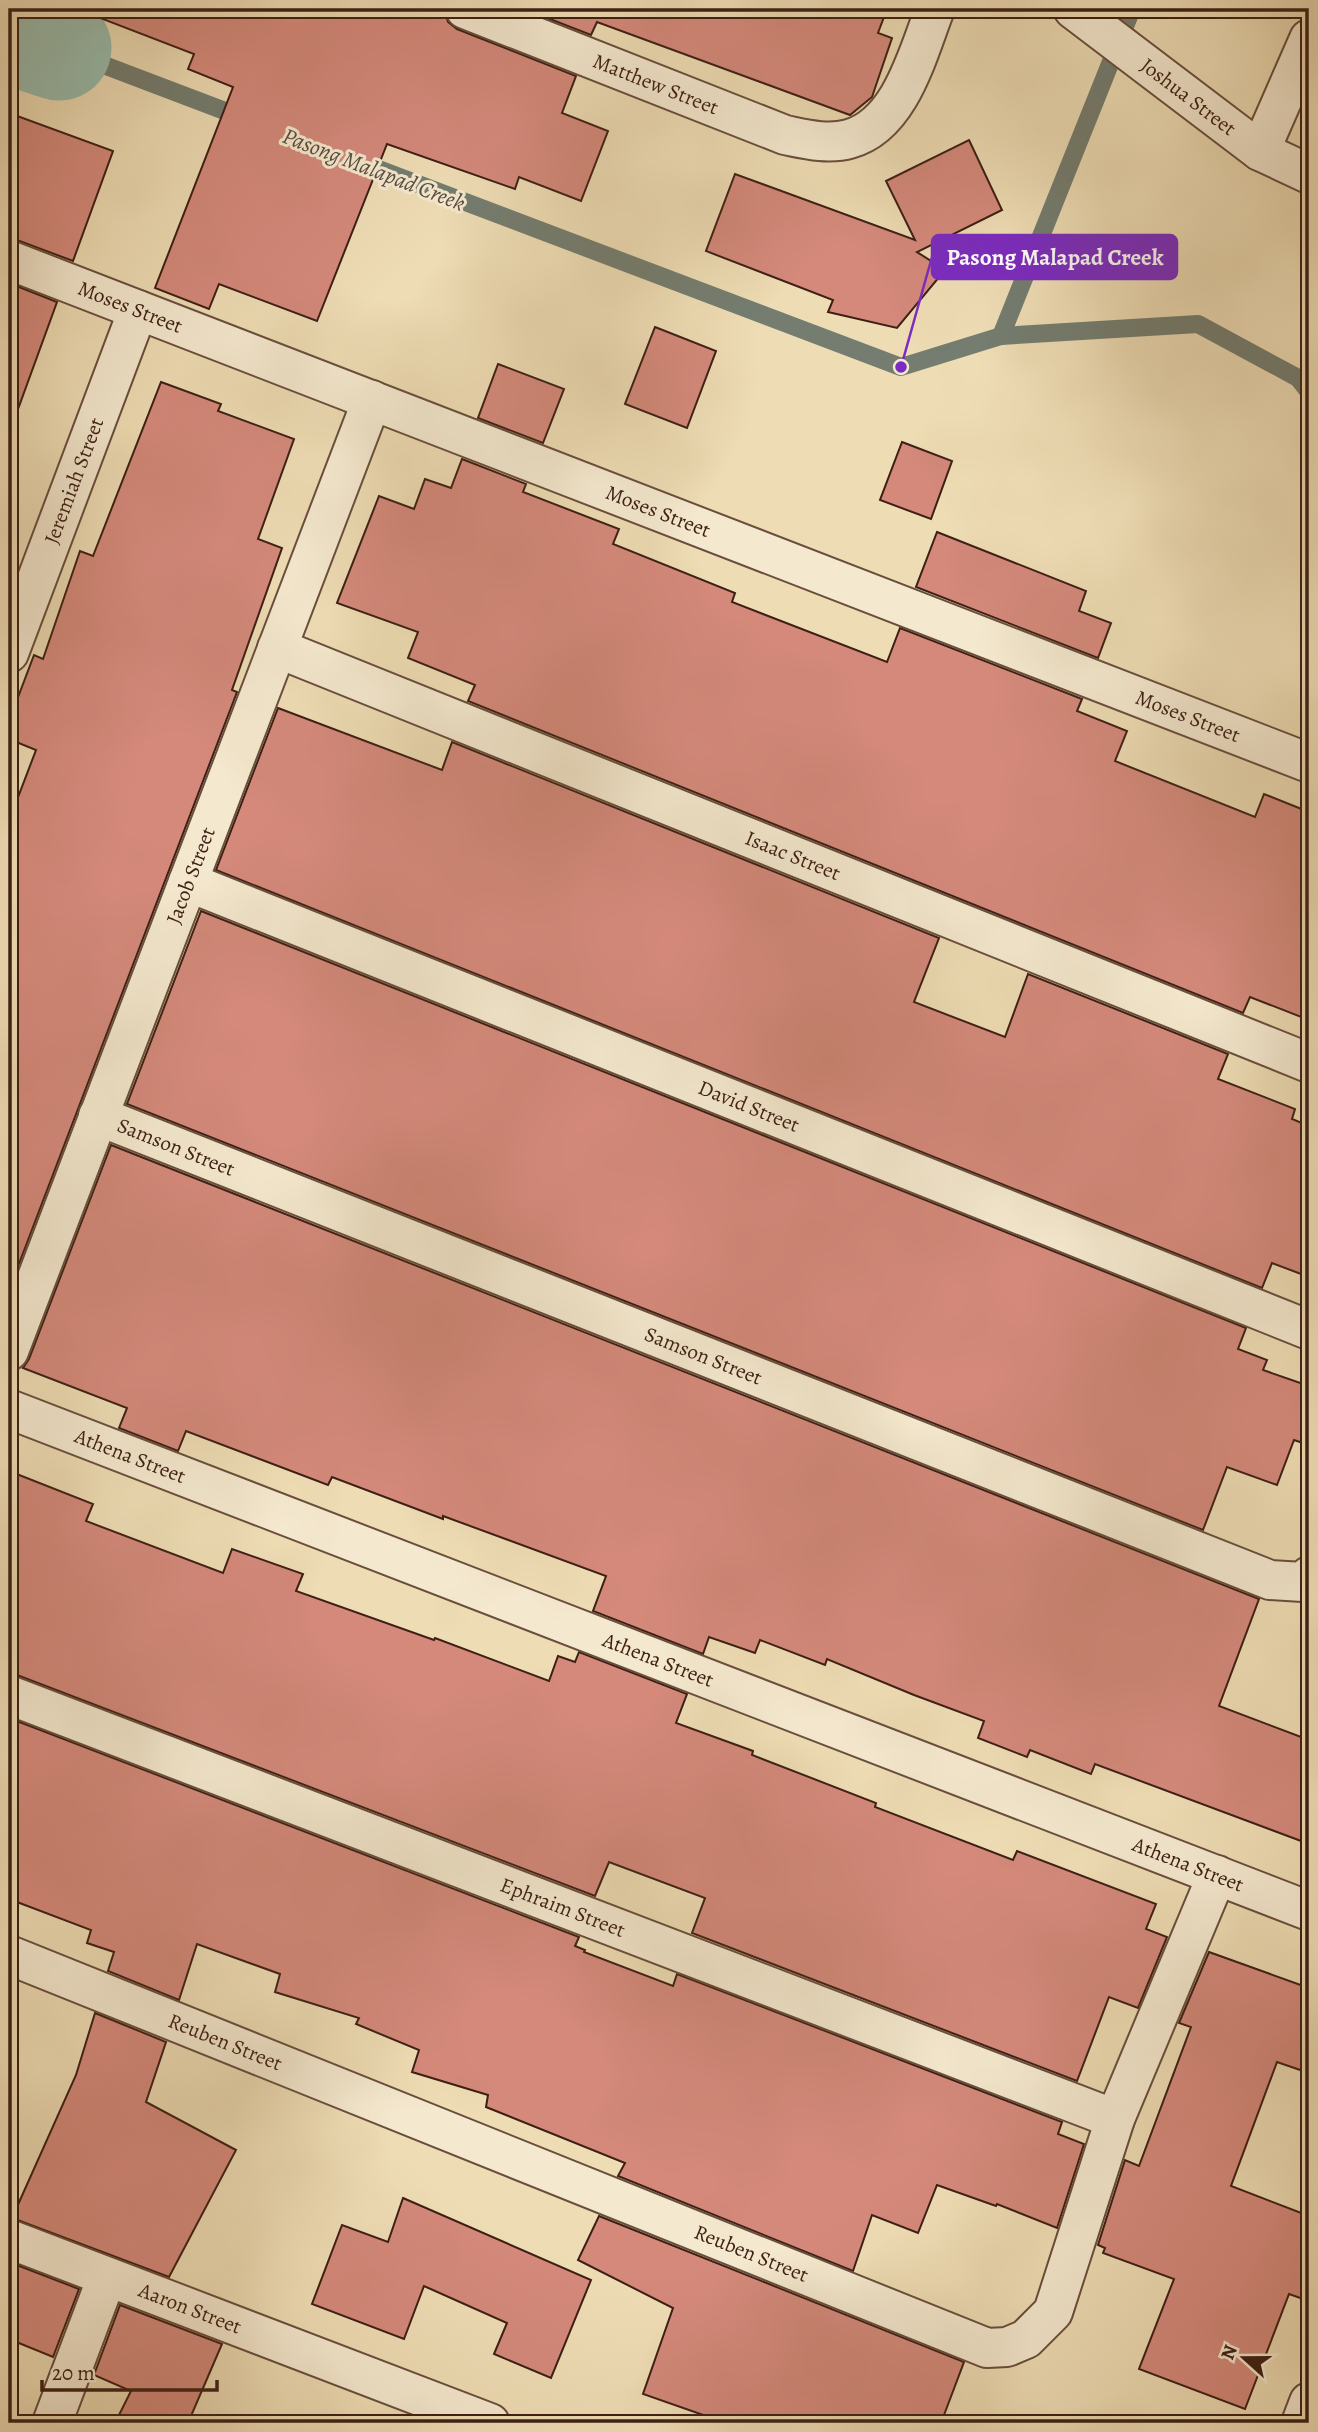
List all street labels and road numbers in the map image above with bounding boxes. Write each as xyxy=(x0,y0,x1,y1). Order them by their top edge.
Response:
street label: Matthew Street xyxy=(589,47,723,121)
street label: Joshua Street xyxy=(1135,51,1242,142)
street label: Moses Street xyxy=(74,274,187,340)
street label: Jeremiah Street xyxy=(37,414,110,548)
street label: Moses Street xyxy=(602,478,715,544)
street label: Moses Street xyxy=(1131,683,1244,749)
street label: Jacob Street xyxy=(159,823,222,928)
street label: Isaac Street xyxy=(741,824,845,887)
street label: David Street xyxy=(694,1073,804,1139)
street label: Samson Street xyxy=(113,1111,239,1183)
street label: Samson Street xyxy=(640,1320,766,1392)
street label: Athena Street xyxy=(70,1421,190,1490)
street label: Athena Street xyxy=(598,1625,718,1694)
street label: Athena Street xyxy=(1128,1830,1248,1898)
street label: Ephraim Street xyxy=(496,1871,629,1944)
street label: Reuben Street xyxy=(164,2006,286,2077)
street label: Reuben Street xyxy=(690,2218,812,2289)
street label: Aaron Street xyxy=(134,2276,246,2341)

